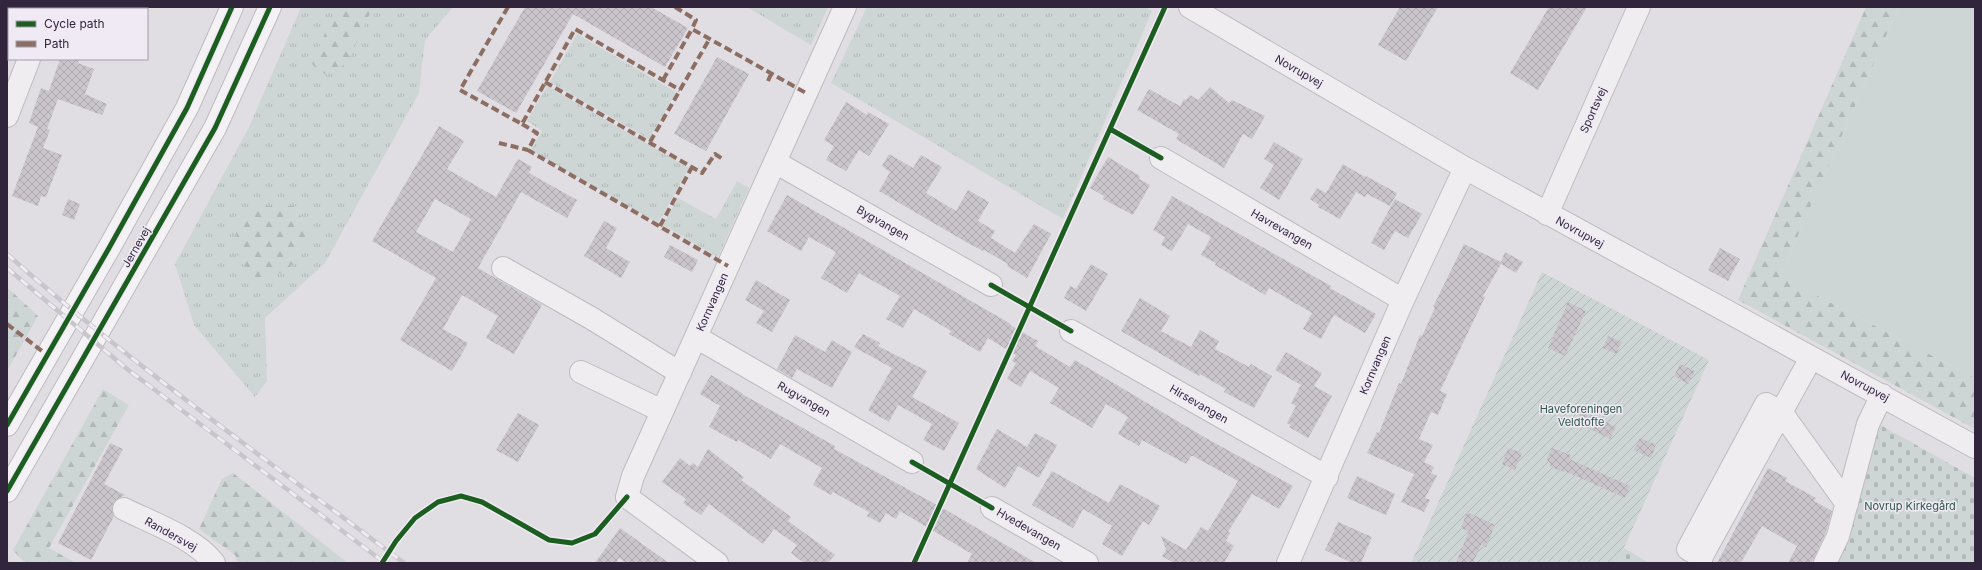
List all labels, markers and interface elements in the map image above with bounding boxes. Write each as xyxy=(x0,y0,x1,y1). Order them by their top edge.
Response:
legend xyxy=(8,8,148,60)
text: Cycle path xyxy=(44,16,105,31)
text: Path xyxy=(44,36,69,51)
street label: Novrupvej xyxy=(1273,52,1325,90)
street label: Sportsvej xyxy=(1577,85,1609,135)
street label: Bygvangen xyxy=(854,202,912,244)
street label: Havrevangen xyxy=(1249,206,1315,252)
street label: Novrupvej xyxy=(1553,213,1607,251)
street label: Jernevej xyxy=(119,224,153,270)
street label: Kornvangen xyxy=(693,271,731,333)
street label: Kornvangen xyxy=(1356,333,1394,397)
street label: Novrupvej xyxy=(1838,367,1892,405)
street label: Rugvangen xyxy=(775,378,833,420)
street label: Hirsevangen xyxy=(1167,382,1231,426)
park label: Haveforeningen Veldtofte xyxy=(1540,402,1622,429)
park label: Novrup Kirkegård xyxy=(1864,499,1956,513)
street label: Hvedevangen xyxy=(994,505,1064,553)
street label: Randersvej xyxy=(142,514,200,554)

